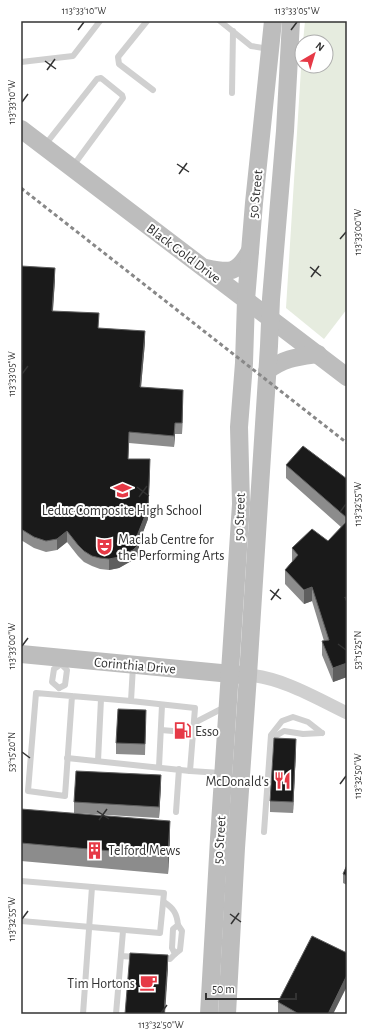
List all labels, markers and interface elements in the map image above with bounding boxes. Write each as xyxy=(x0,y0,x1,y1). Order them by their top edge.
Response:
text: 113°33'10"W xyxy=(62,6,106,16)
text: 113°33'05"W xyxy=(274,6,320,16)
north arrow xyxy=(294,34,334,74)
text: N xyxy=(313,40,326,53)
text: 113°33'10"W xyxy=(7,80,17,124)
street label: 50 Street xyxy=(246,169,266,219)
text: 113°33'00"W xyxy=(353,209,363,255)
street label: Black Gold Drive xyxy=(144,222,223,286)
text: 113°33'05"W xyxy=(7,351,17,397)
school or university icon: Leduc Composite High School xyxy=(112,480,132,500)
text: 113°32'55"W xyxy=(353,482,363,526)
street label: 50 Street xyxy=(232,492,248,542)
place label: Leduc Composite High School xyxy=(42,504,202,518)
place label: Maclab Centre for the Performing Arts xyxy=(118,533,224,563)
theatre icon: Maclab Centre for the Performing Arts xyxy=(95,537,115,557)
text: 113°33'00"W xyxy=(7,623,17,669)
text: 53°15'25"N xyxy=(353,631,363,669)
street label: Corinthia Drive xyxy=(94,655,176,677)
fuel station icon: Esso xyxy=(172,721,192,741)
place label: Esso xyxy=(195,725,219,739)
text: 53°15'20"N xyxy=(7,732,17,772)
text: 113°32'50"W xyxy=(353,753,363,799)
restaurant icon: McDonald's xyxy=(272,771,292,791)
place label: McDonald's xyxy=(206,775,269,789)
street label: 50 Street xyxy=(211,815,229,865)
building icon: Telford Mews xyxy=(85,840,105,860)
place label: Telford Mews xyxy=(108,844,180,858)
text: 113°32'55"W xyxy=(7,897,17,941)
cafe icon: Tim Hortons xyxy=(138,973,158,993)
scale bar xyxy=(206,975,296,1001)
place label: Tim Hortons xyxy=(67,977,135,991)
text: 50 m xyxy=(212,983,235,995)
text: 113°32'50"W xyxy=(138,1020,184,1030)

